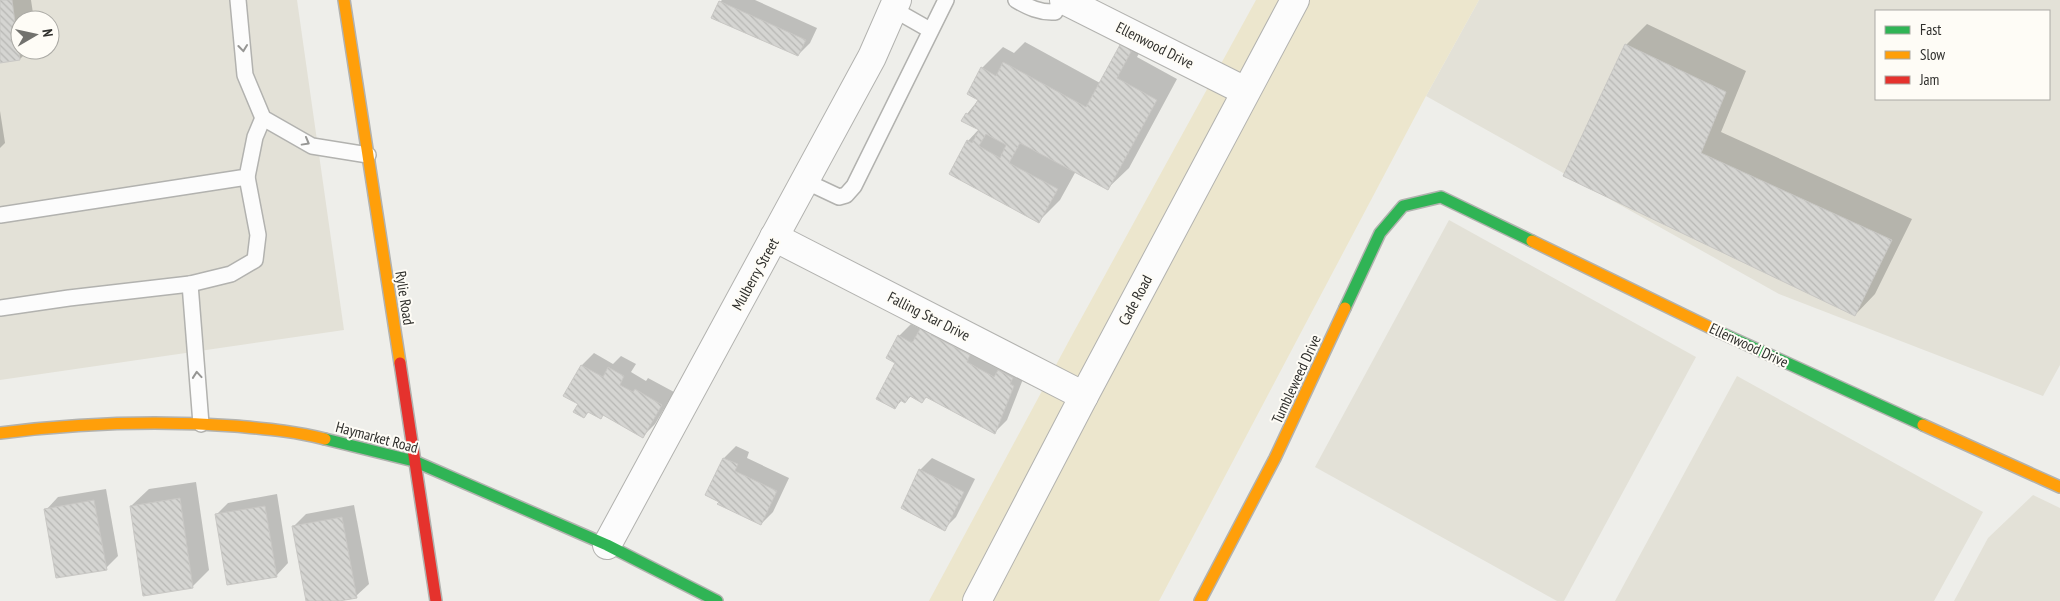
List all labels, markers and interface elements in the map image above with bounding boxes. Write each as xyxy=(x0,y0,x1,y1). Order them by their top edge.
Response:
north arrow xyxy=(10,10,60,60)
legend xyxy=(1875,10,2050,100)
street label: Ellenwood Drive xyxy=(1113,17,1197,73)
text: Fast xyxy=(1920,20,1941,39)
text: N xyxy=(38,28,57,38)
one-way arrow xyxy=(237,45,248,53)
text: Slow xyxy=(1920,45,1945,64)
text: Jam xyxy=(1919,70,1939,89)
one-way arrow xyxy=(300,136,309,146)
street label: Mulberry Street xyxy=(727,234,783,314)
street label: Rylie Road xyxy=(391,270,419,326)
street label: Cade Road xyxy=(1114,272,1156,328)
street label: Falling Star Drive xyxy=(885,287,973,345)
street label: Ellenwood Drive xyxy=(1707,318,1791,372)
street label: Tumbleweed Drive xyxy=(1267,332,1325,426)
one-way arrow xyxy=(192,371,203,379)
street label: Haymarket Road xyxy=(334,417,420,457)

